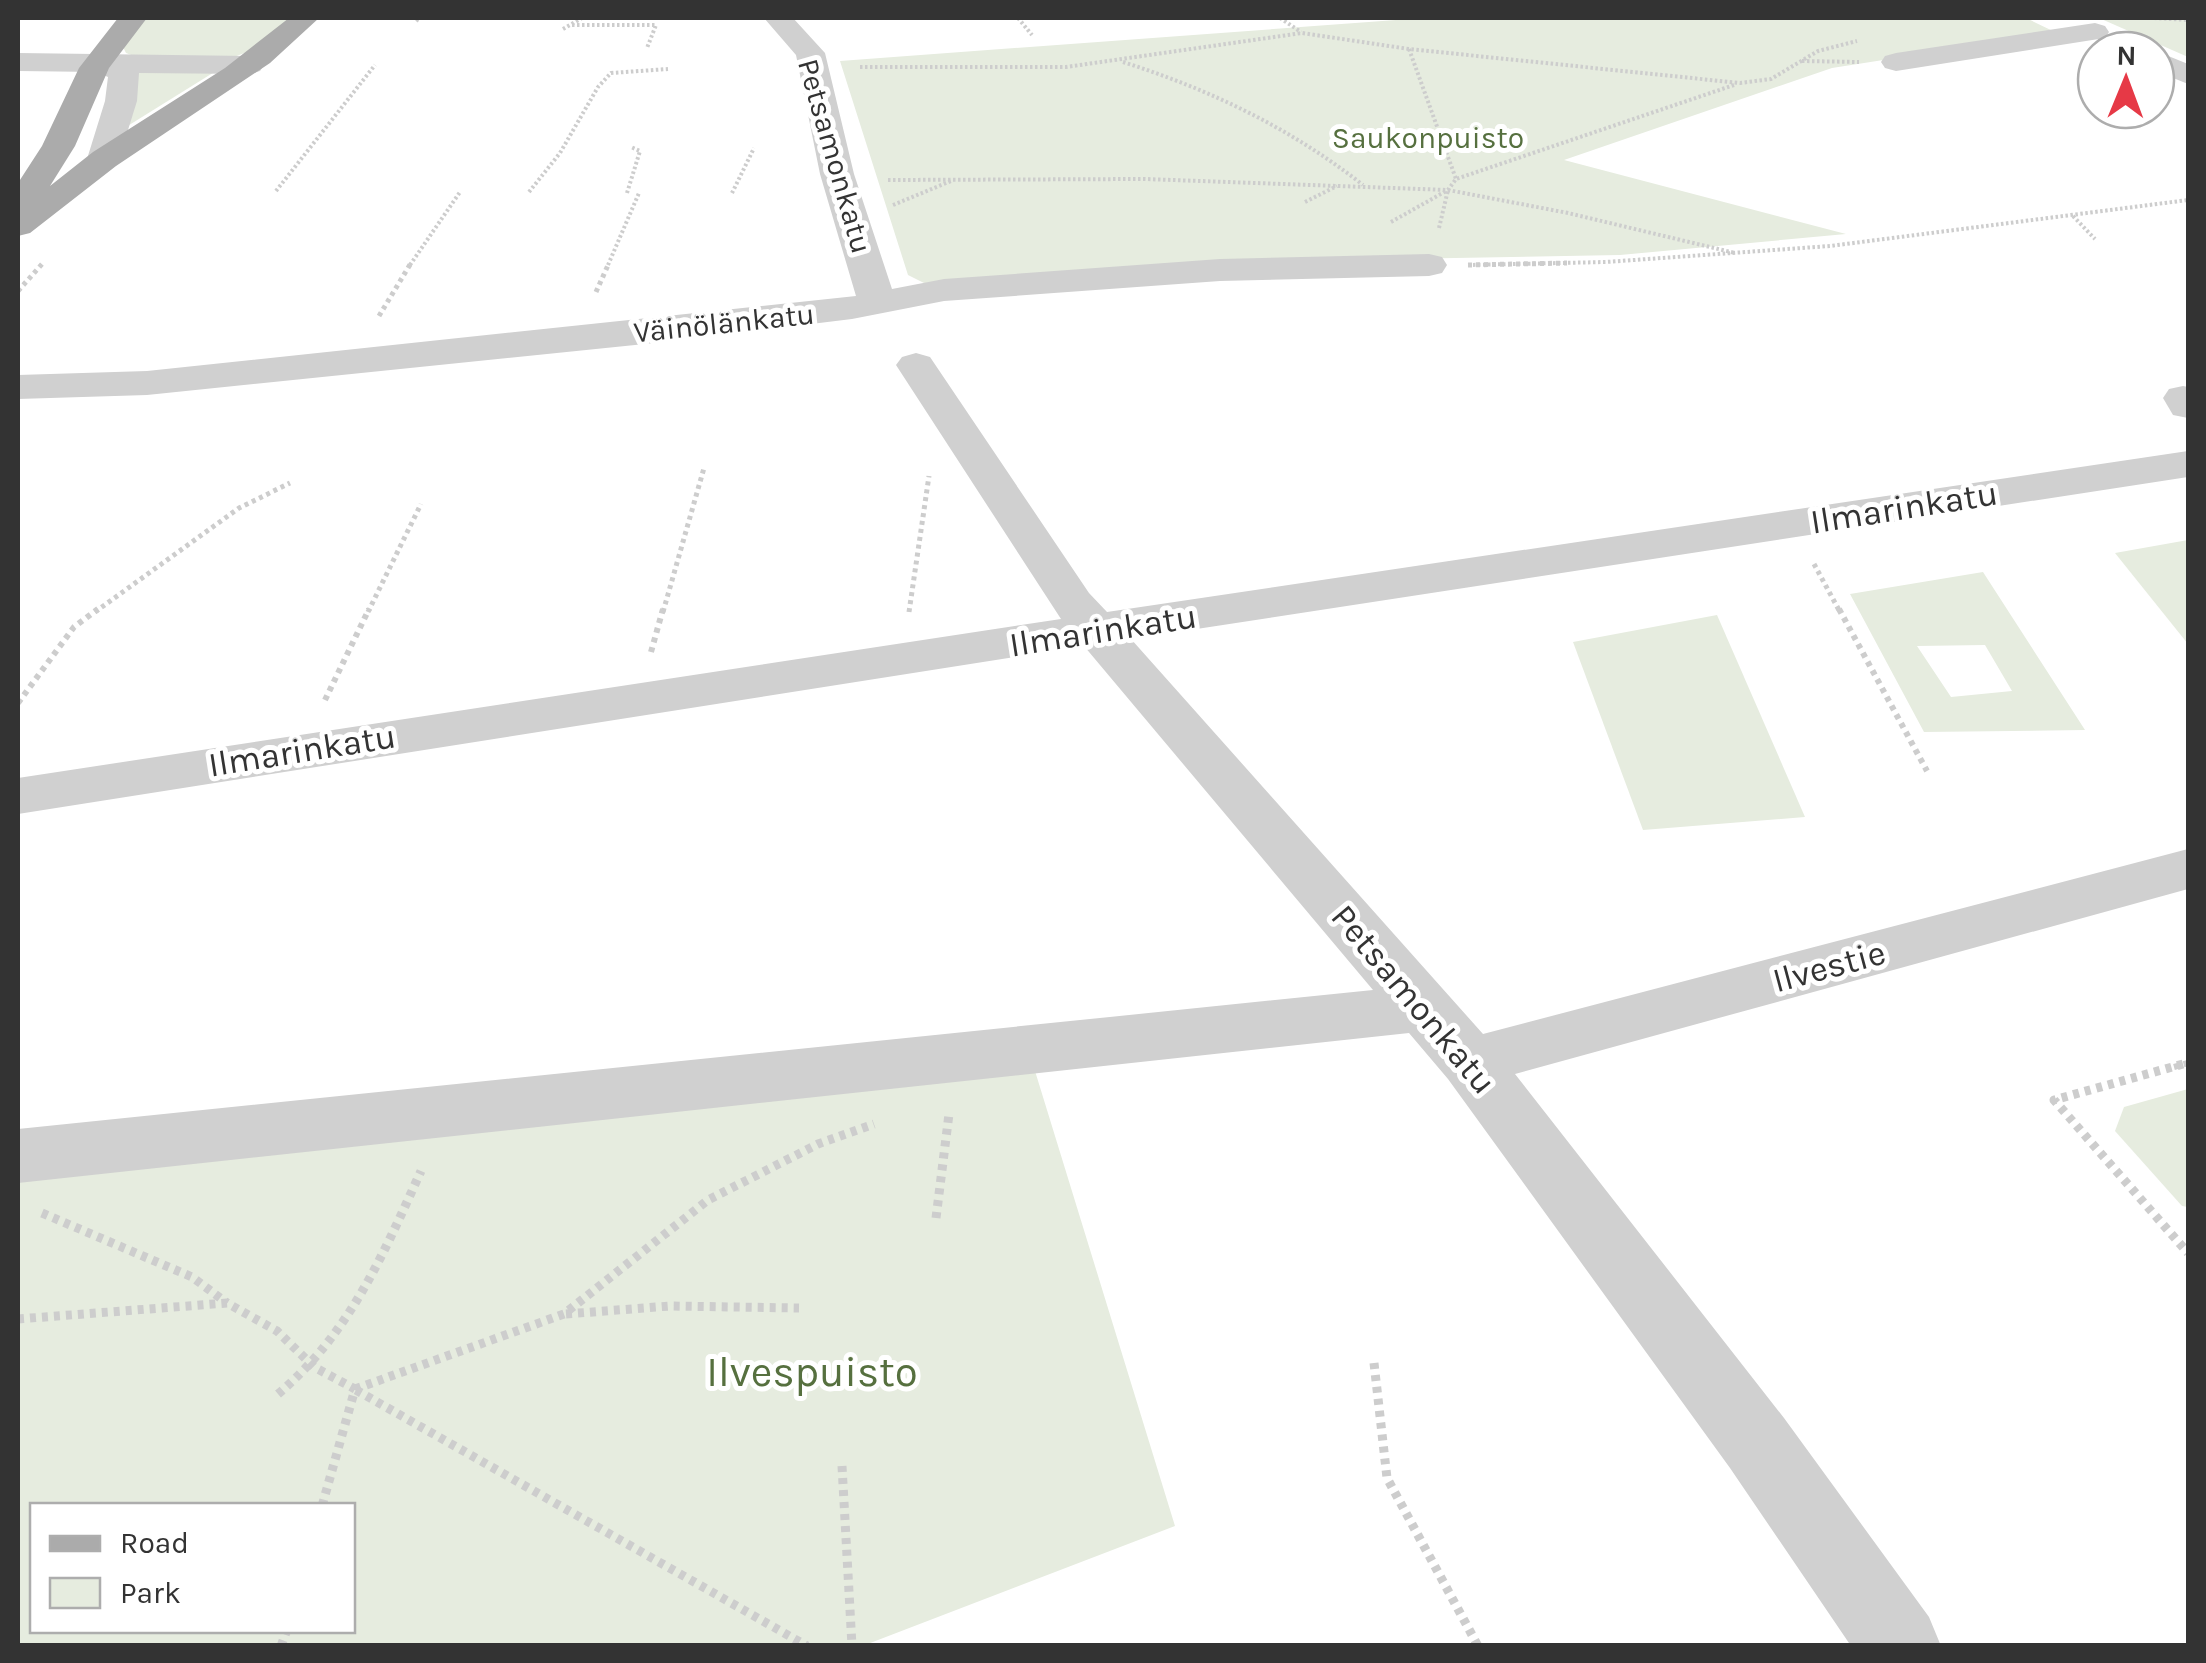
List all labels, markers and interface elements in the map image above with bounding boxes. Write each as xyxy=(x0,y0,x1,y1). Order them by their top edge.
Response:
north arrow xyxy=(2076,30,2176,130)
text: N xyxy=(2116,39,2137,72)
street label: Petsamonkatu xyxy=(790,54,880,258)
park label: Saukonpuisto xyxy=(1332,120,1524,156)
street label: Väinölänkatu xyxy=(632,296,816,350)
street label: Ilmarinkatu xyxy=(1807,472,2001,543)
street label: Ilmarinkatu xyxy=(1006,595,1200,666)
street label: Ilmarinkatu xyxy=(205,715,399,786)
street label: Petsamonkatu xyxy=(1323,896,1505,1102)
street label: Ilvestie xyxy=(1768,932,1890,1001)
park label: Ilvespuisto xyxy=(706,1347,918,1397)
legend xyxy=(30,1503,355,1633)
text: Road xyxy=(120,1525,189,1561)
text: Park xyxy=(120,1575,181,1611)

